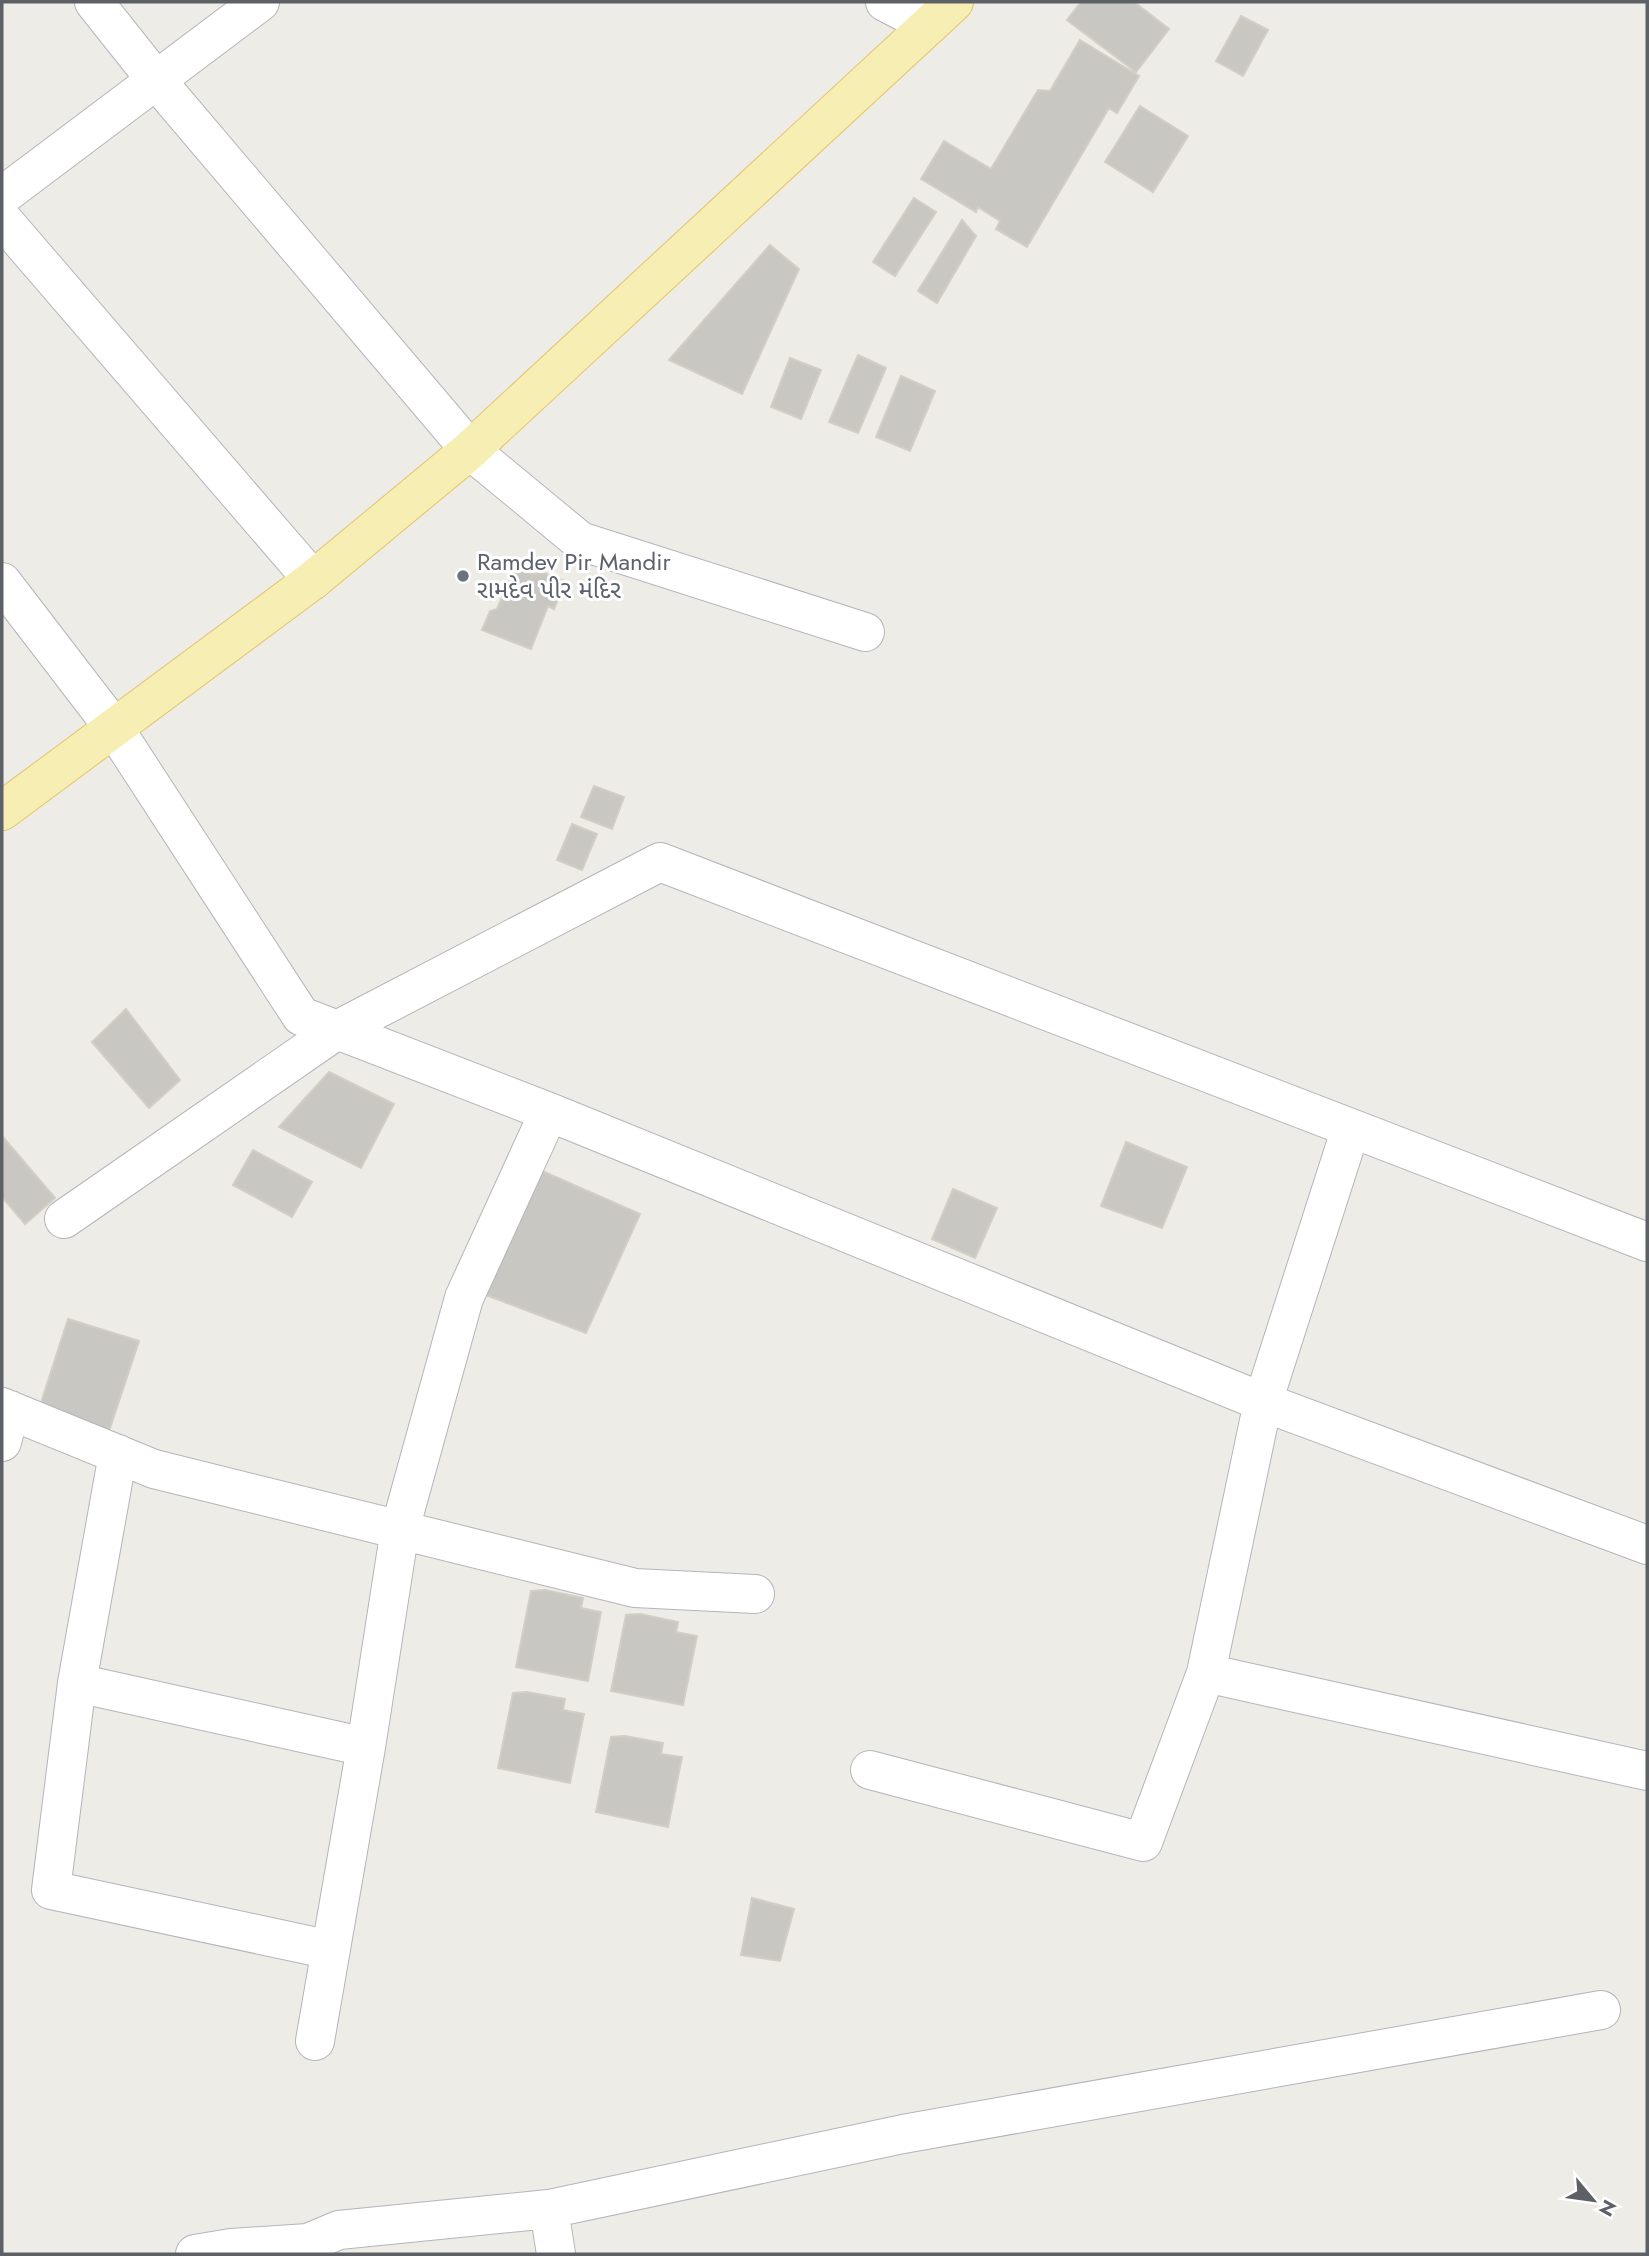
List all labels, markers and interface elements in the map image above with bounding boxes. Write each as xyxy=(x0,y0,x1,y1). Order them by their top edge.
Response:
place label: Ramdev Pir Mandir રામદેવ પીર મંદિર xyxy=(477,544,671,607)
marker: Ramdev Pir Mandir રામદેવ પીર મંદિર xyxy=(455,568,471,584)
north arrow xyxy=(1558,2165,1628,2235)
text: N xyxy=(1592,2195,1623,2221)

